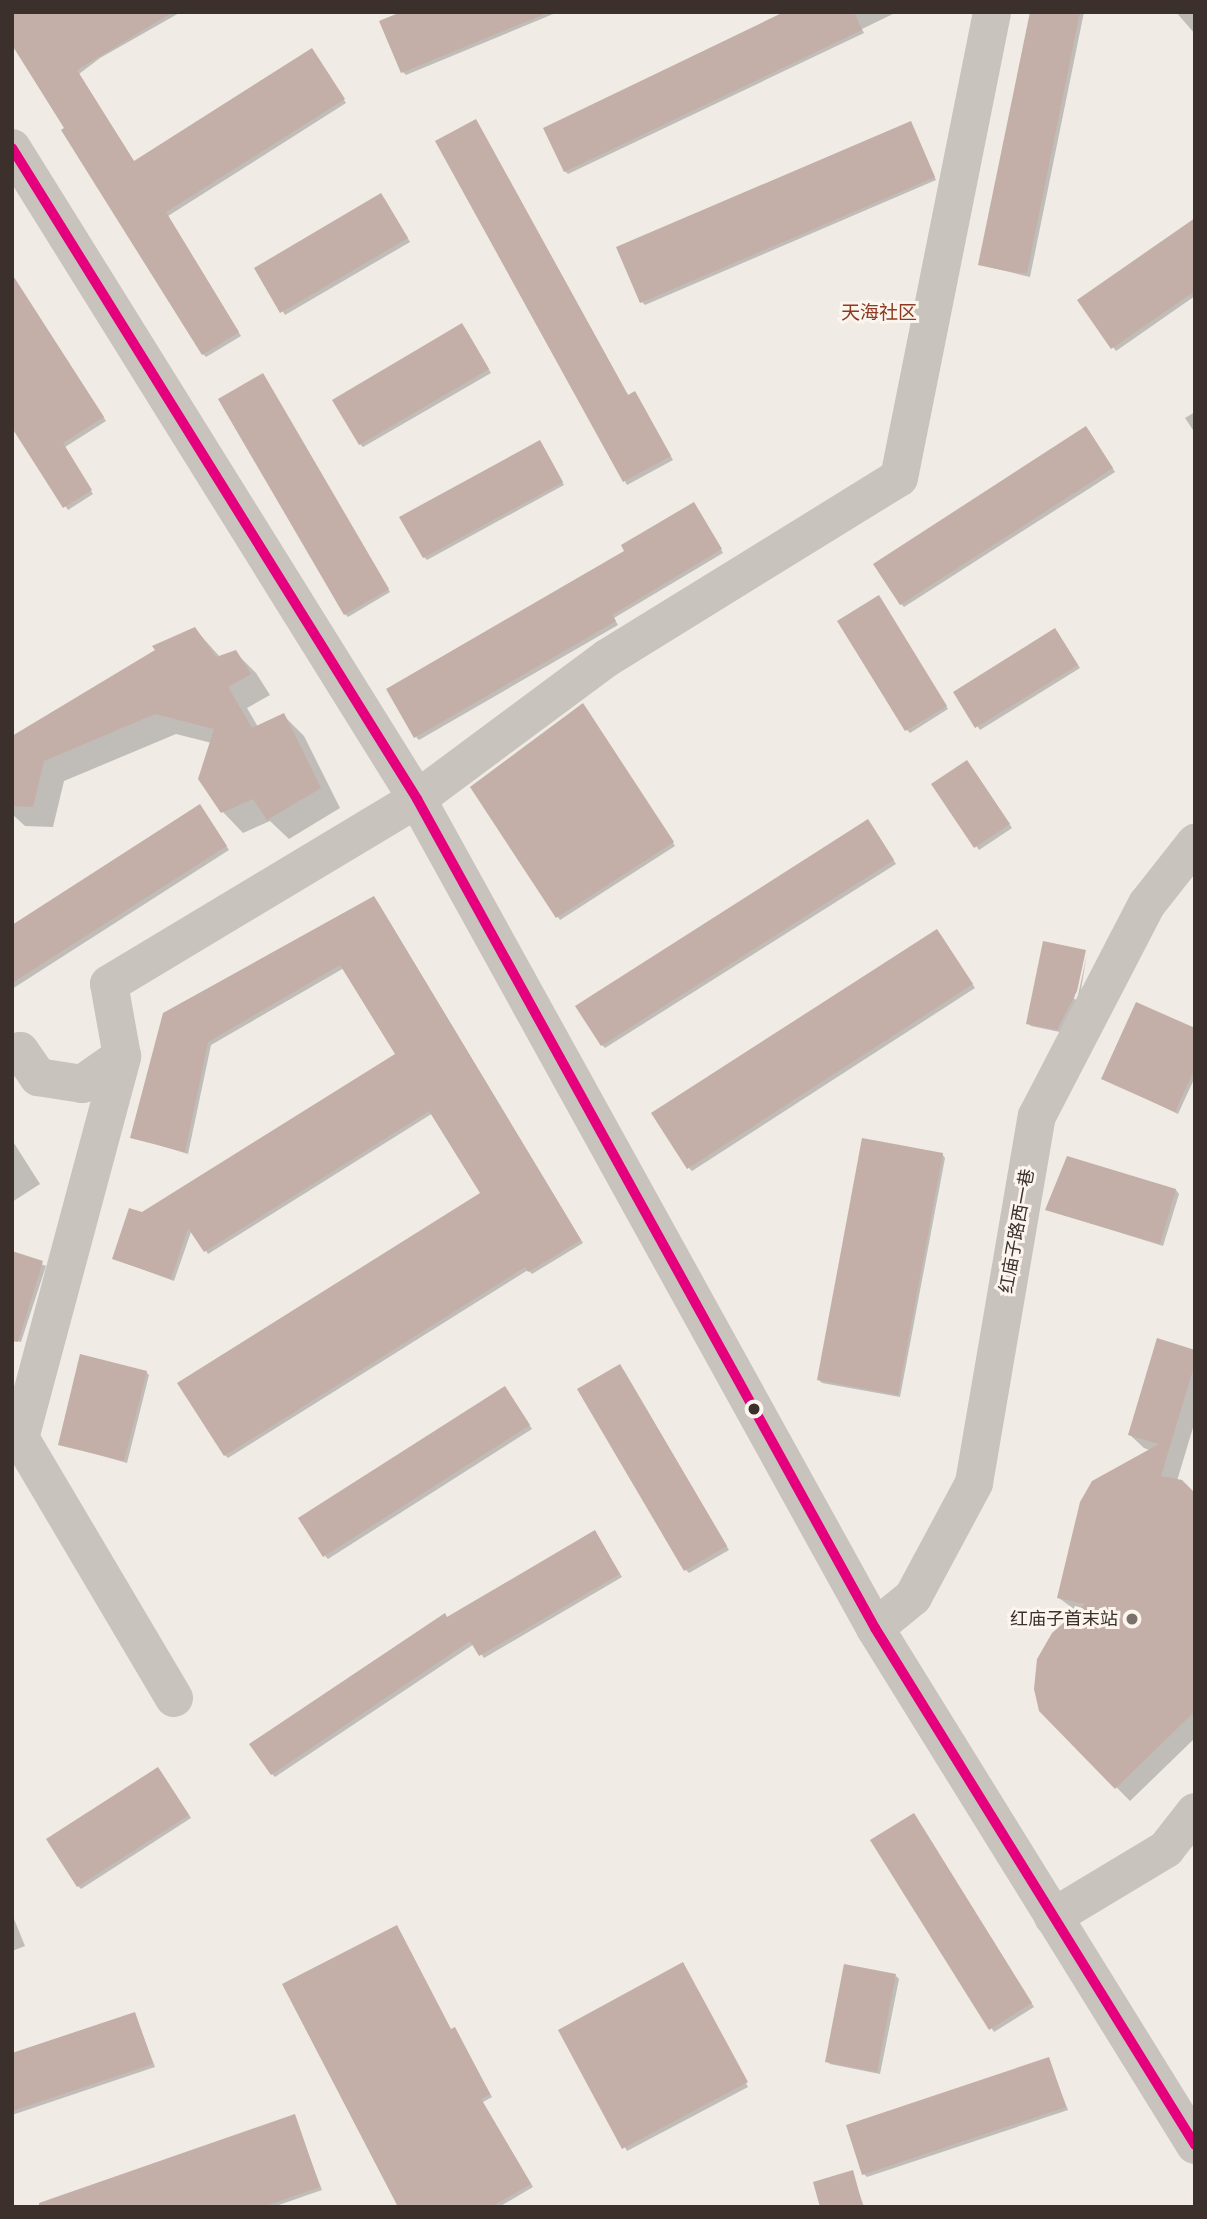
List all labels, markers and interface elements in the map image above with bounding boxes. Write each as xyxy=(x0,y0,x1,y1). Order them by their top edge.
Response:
district label: 天海社区 xyxy=(841,302,917,324)
street label: 红庙子路西一巷 xyxy=(995,1167,1039,1295)
unlabelled marker xyxy=(747,1402,761,1416)
place label: 红庙子首末站 xyxy=(1010,1608,1118,1630)
marker: 红庙子首末站 xyxy=(1124,1611,1140,1627)

